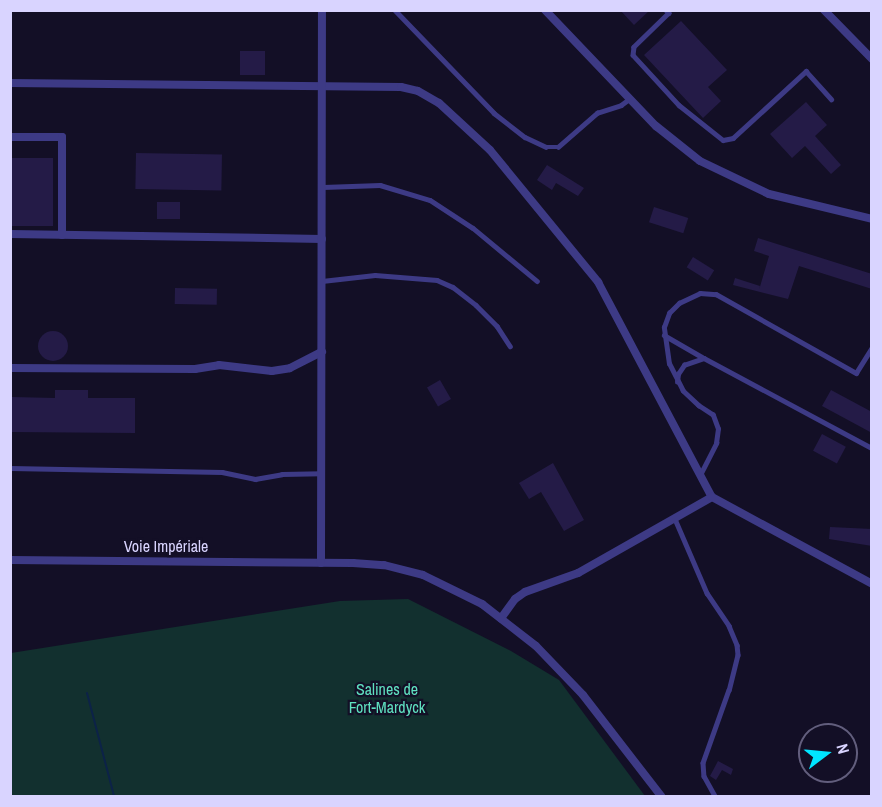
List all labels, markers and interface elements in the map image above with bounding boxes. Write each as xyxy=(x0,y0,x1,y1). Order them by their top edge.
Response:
street label: Voie Impériale xyxy=(124,536,208,556)
park label: Salines de Fort-Mardyck xyxy=(349,679,425,717)
north arrow xyxy=(798,723,858,783)
text: N xyxy=(831,741,855,756)

